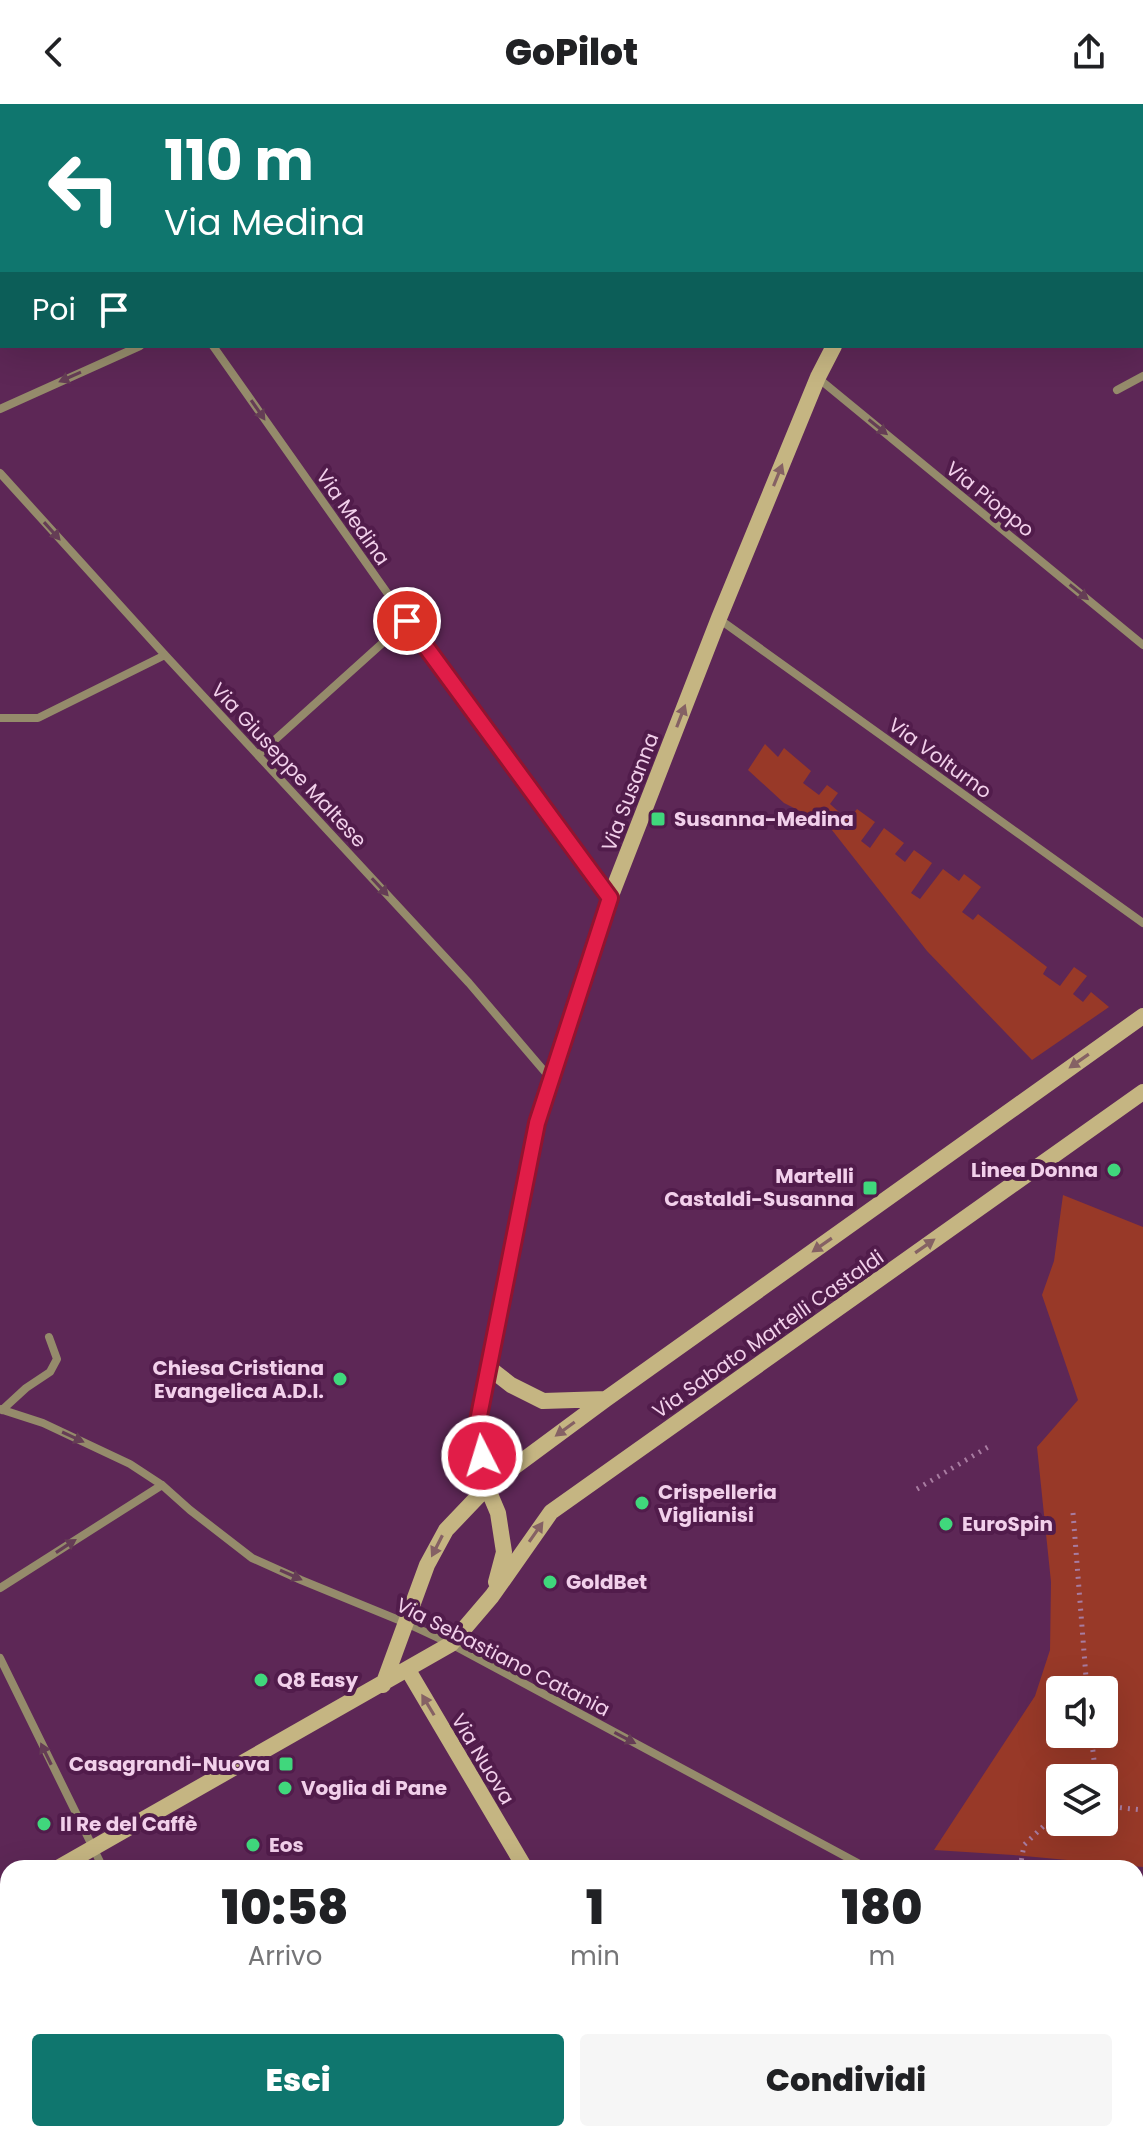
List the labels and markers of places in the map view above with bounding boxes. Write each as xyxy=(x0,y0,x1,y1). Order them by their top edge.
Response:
pin xyxy=(373,587,441,655)
place label: Susanna-Medina xyxy=(674,805,854,833)
marker: Susanna-Medina xyxy=(649,810,667,828)
place label: Linea Donna xyxy=(971,1156,1098,1184)
marker: Linea Donna xyxy=(1105,1161,1123,1179)
place label: Martelli Castaldi-Susanna xyxy=(664,1162,854,1213)
marker: Martelli Castaldi-Susanna xyxy=(861,1179,879,1197)
place label: Chiesa Cristiana Evangelica A.D.I. xyxy=(153,1354,324,1405)
marker: Chiesa Cristiana Evangelica A.D.I. xyxy=(331,1370,349,1388)
place label: Crispelleria Viglianisi xyxy=(658,1478,777,1529)
marker: Crispelleria Viglianisi xyxy=(633,1494,651,1512)
place label: EuroSpin xyxy=(962,1510,1053,1538)
marker: EuroSpin xyxy=(937,1515,955,1533)
place label: GoldBet xyxy=(566,1568,647,1596)
marker: GoldBet xyxy=(541,1573,559,1591)
place label: Q8 Easy xyxy=(277,1666,359,1694)
marker: Q8 Easy xyxy=(252,1671,270,1689)
place label: Casagrandi-Nuova xyxy=(69,1750,270,1778)
marker: Casagrandi-Nuova xyxy=(277,1755,295,1773)
place label: Voglia di Pane xyxy=(301,1774,447,1802)
marker: Voglia di Pane xyxy=(276,1779,294,1797)
place label: Il Re del Caffè xyxy=(60,1810,197,1838)
marker: Il Re del Caffè xyxy=(35,1815,53,1833)
place label: Eos xyxy=(269,1831,304,1859)
marker: Eos xyxy=(244,1836,262,1854)

